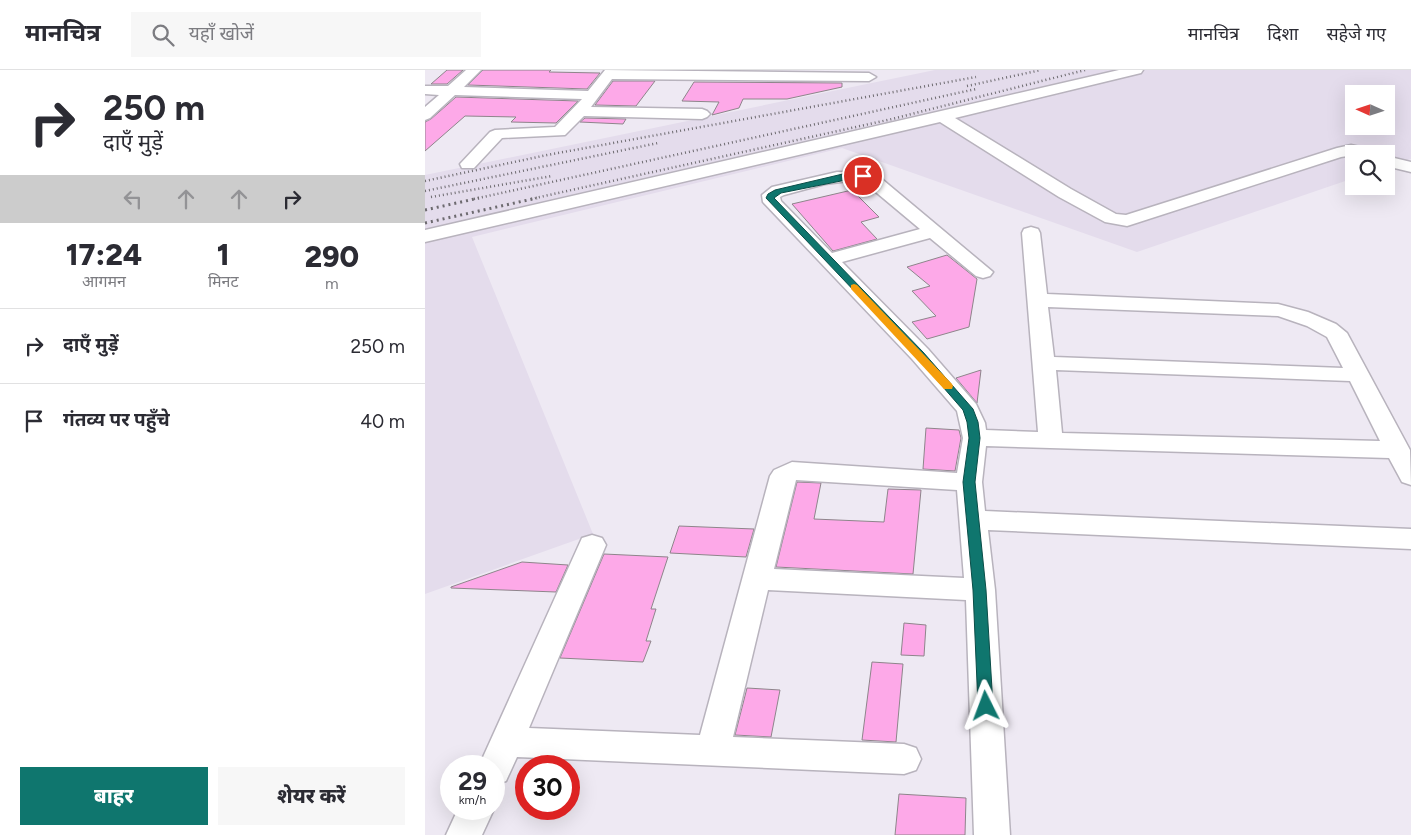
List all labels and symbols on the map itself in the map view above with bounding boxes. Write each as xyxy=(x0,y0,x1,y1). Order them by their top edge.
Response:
north arrow xyxy=(1345,85,1395,135)
pin xyxy=(842,155,884,197)
position arrow xyxy=(959,679,1011,731)
speed limit sign: 30 xyxy=(515,755,580,820)

